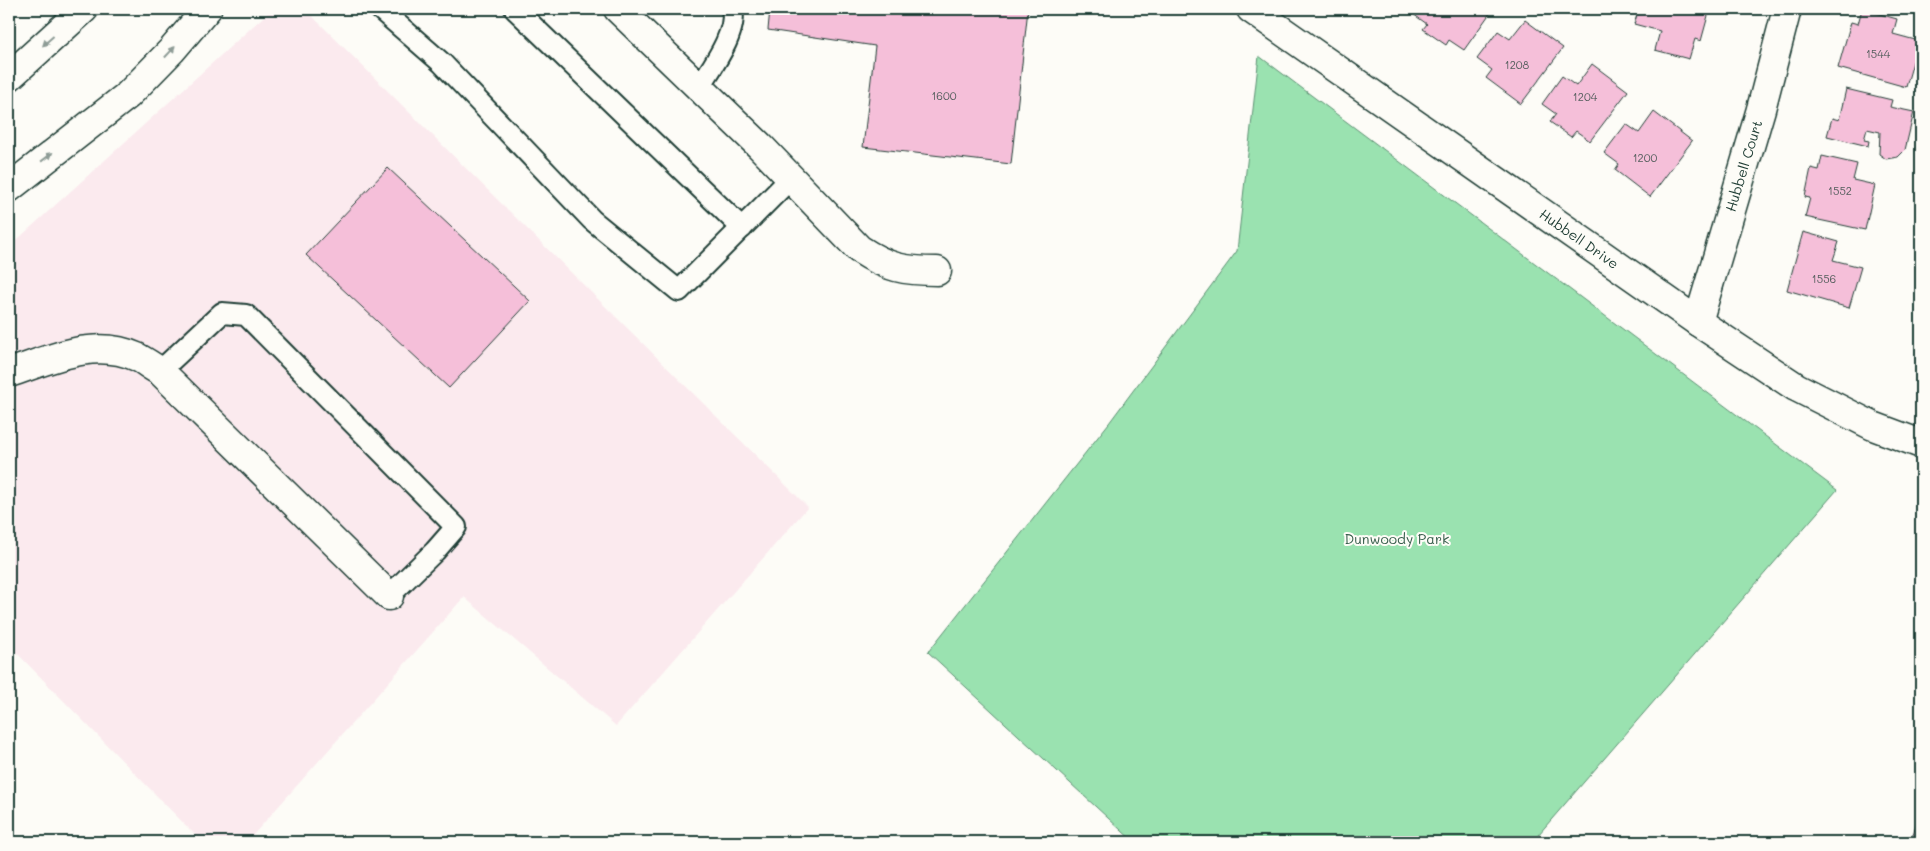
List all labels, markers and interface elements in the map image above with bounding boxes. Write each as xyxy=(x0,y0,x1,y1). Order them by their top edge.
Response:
one-way arrow xyxy=(43,35,55,47)
one-way arrow xyxy=(164,46,176,58)
house number: 1544 xyxy=(1866,46,1891,61)
house number: 1208 xyxy=(1505,57,1530,72)
house number: 1600 xyxy=(931,88,957,103)
house number: 1204 xyxy=(1573,89,1598,104)
street label: Hubbell Court xyxy=(1721,118,1766,214)
house number: 1200 xyxy=(1633,150,1658,165)
one-way arrow xyxy=(40,152,53,163)
house number: 1552 xyxy=(1828,183,1852,198)
street label: Hubbell Drive xyxy=(1536,204,1623,273)
house number: 1556 xyxy=(1812,271,1836,286)
park label: Dunwoody Park xyxy=(1345,529,1449,548)

